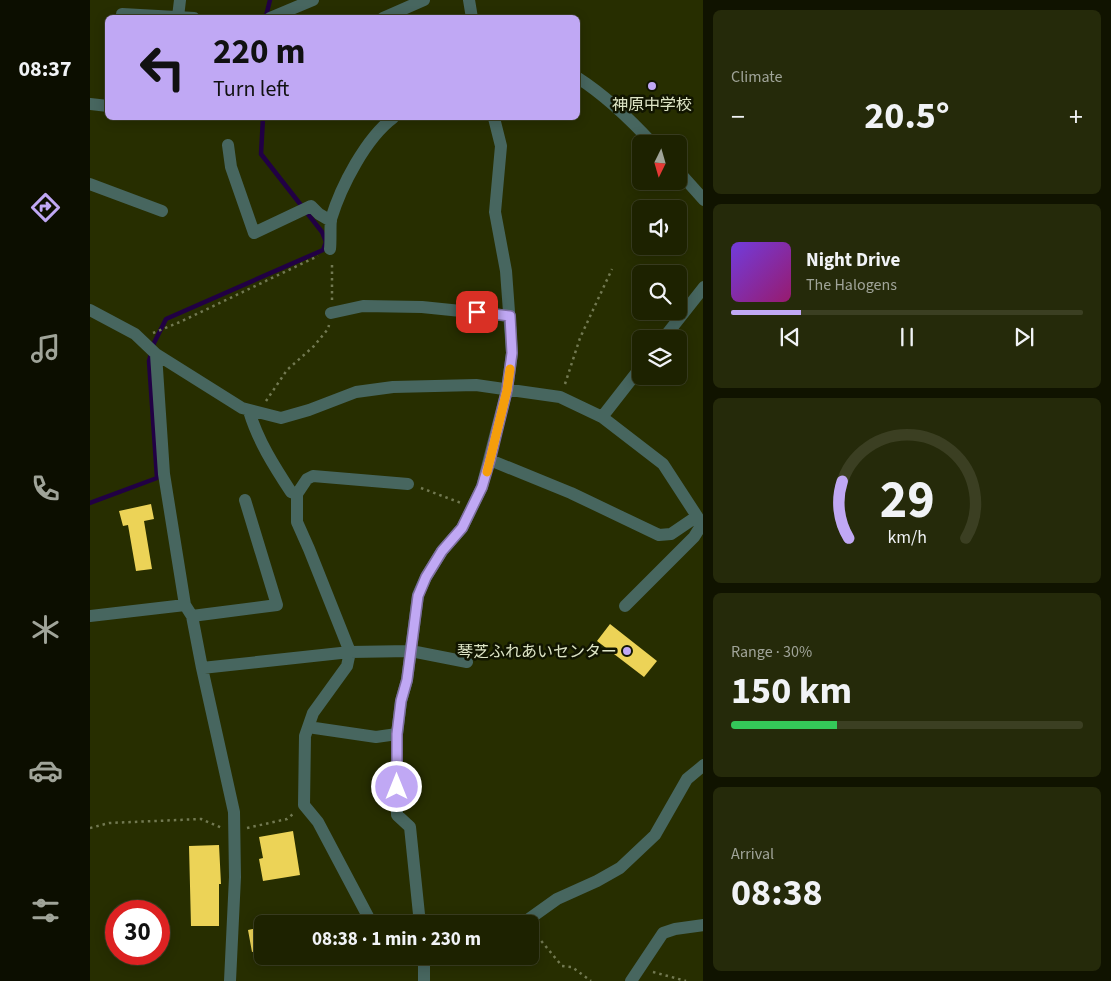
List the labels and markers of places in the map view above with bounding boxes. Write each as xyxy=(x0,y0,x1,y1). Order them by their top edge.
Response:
marker: 神原中学校 xyxy=(646,80,658,92)
place label: 神原中学校 xyxy=(612,94,692,116)
pin xyxy=(456,291,498,333)
place label: 琴芝ふれあいセンター xyxy=(457,641,617,663)
marker: 琴芝ふれあいセンター xyxy=(621,645,633,657)

